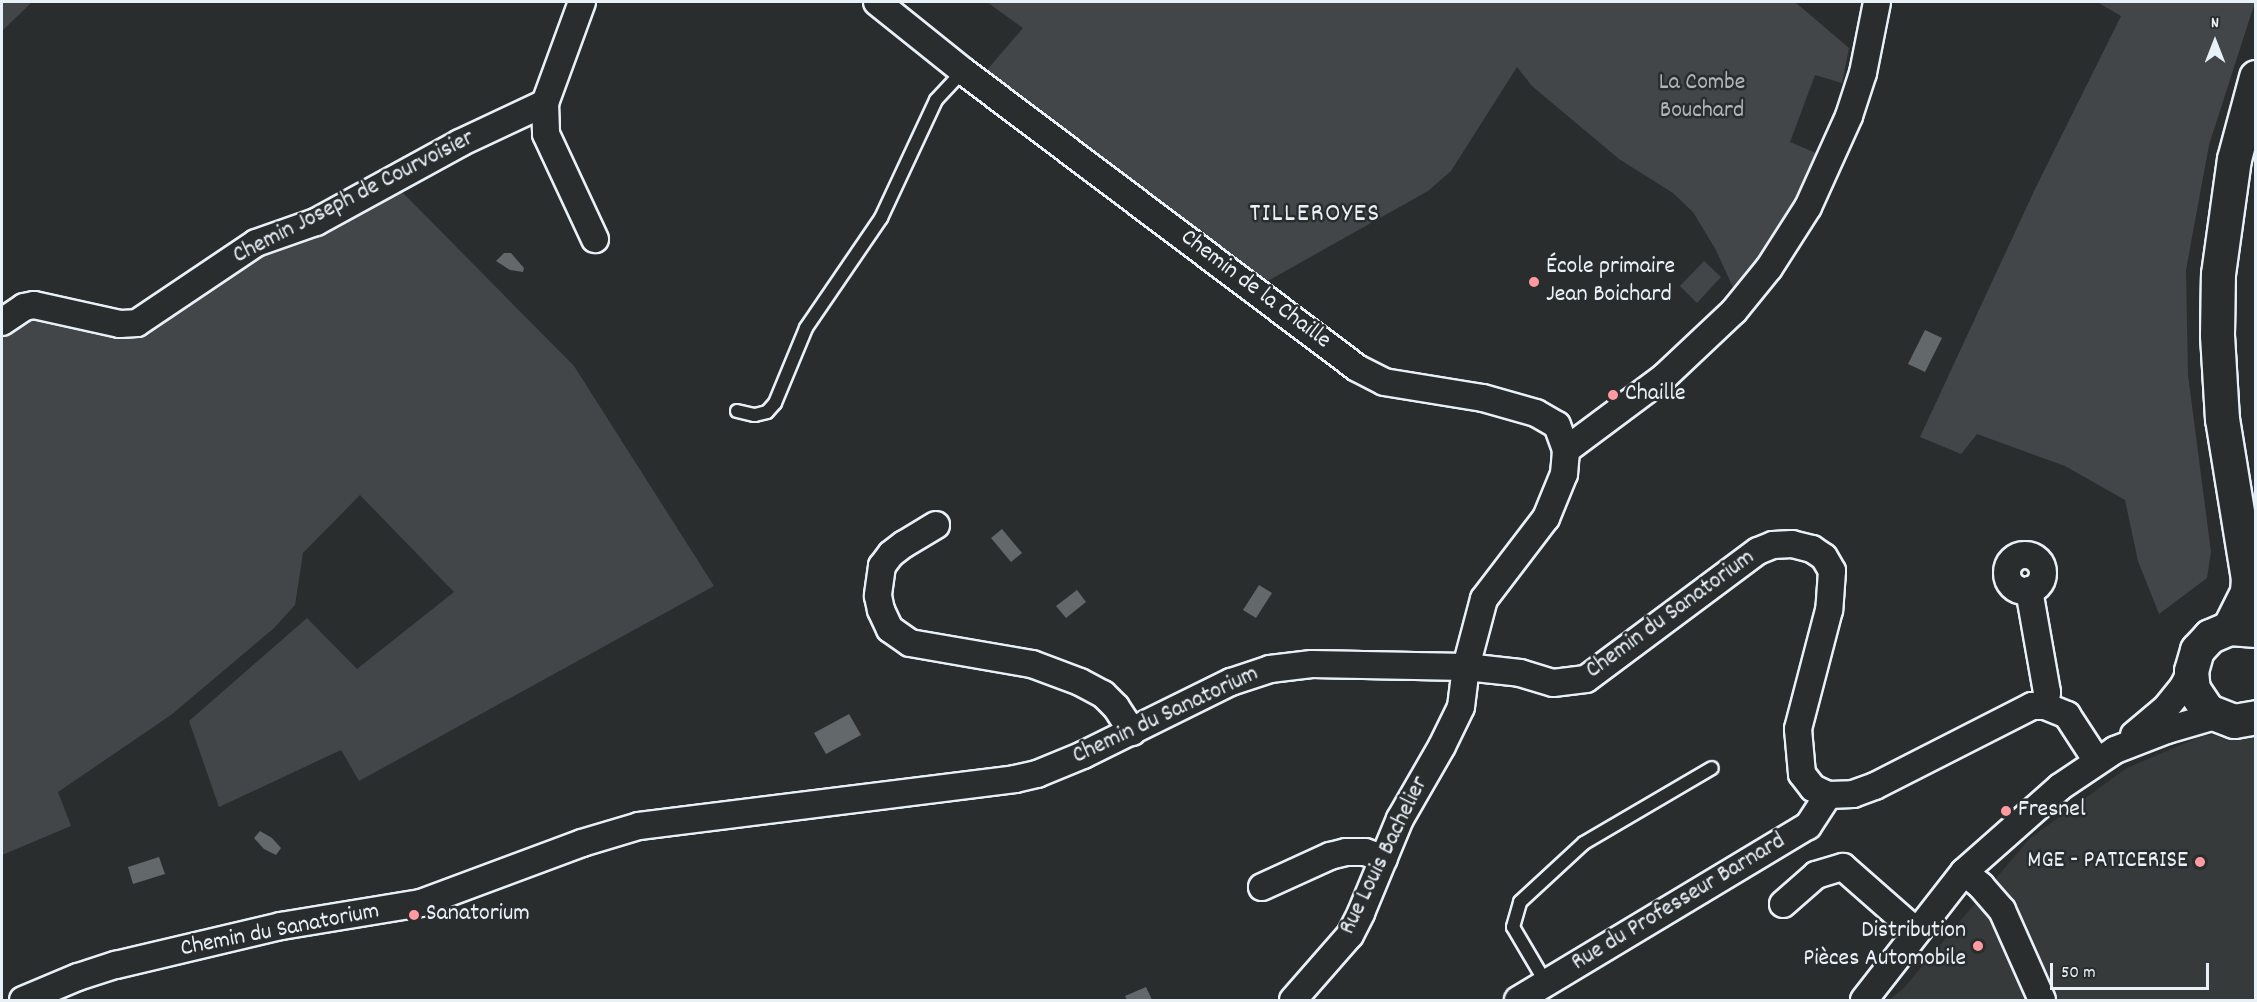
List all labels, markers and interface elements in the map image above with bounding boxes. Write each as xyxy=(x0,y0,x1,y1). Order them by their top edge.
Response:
north arrow xyxy=(2185,12,2245,72)
text: N xyxy=(2211,12,2219,35)
park label: La Combe Bouchard xyxy=(1659,70,1745,126)
street label: Chemin Joseph de Courvoisier xyxy=(229,125,479,271)
district label: TILLEROYES xyxy=(1249,199,1381,231)
street label: Chemin de la Chaille xyxy=(1174,224,1336,356)
place label: École primaire Jean Boichard xyxy=(1546,254,1675,310)
marker: École primaire Jean Boichard xyxy=(1527,275,1541,289)
place label: Chaille xyxy=(1625,381,1685,409)
marker: Chaille xyxy=(1606,388,1620,402)
street label: Chemin du Sanatorium xyxy=(1581,544,1761,686)
street label: Chemin du Sanatorium xyxy=(1068,660,1264,772)
street label: Rue Louis Bachelier xyxy=(1334,772,1436,940)
place label: Fresnel xyxy=(2018,797,2086,825)
marker: Fresnel xyxy=(1999,804,2013,818)
street label: Rue du Professeur Barnard xyxy=(1567,828,1791,978)
place label: MGE - PATICERISE xyxy=(2027,848,2188,876)
marker: MGE - PATICERISE xyxy=(2193,855,2207,869)
street label: Chemin du Sanatorium xyxy=(178,898,382,964)
place label: Sanatorium xyxy=(426,901,530,929)
marker: Sanatorium xyxy=(407,908,421,922)
place label: Distribution Pièces Automobile xyxy=(1803,918,1966,974)
marker: Distribution Pièces Automobile xyxy=(1971,939,1985,953)
scale bar xyxy=(2053,951,2212,989)
text: 50 m xyxy=(2061,961,2096,986)

